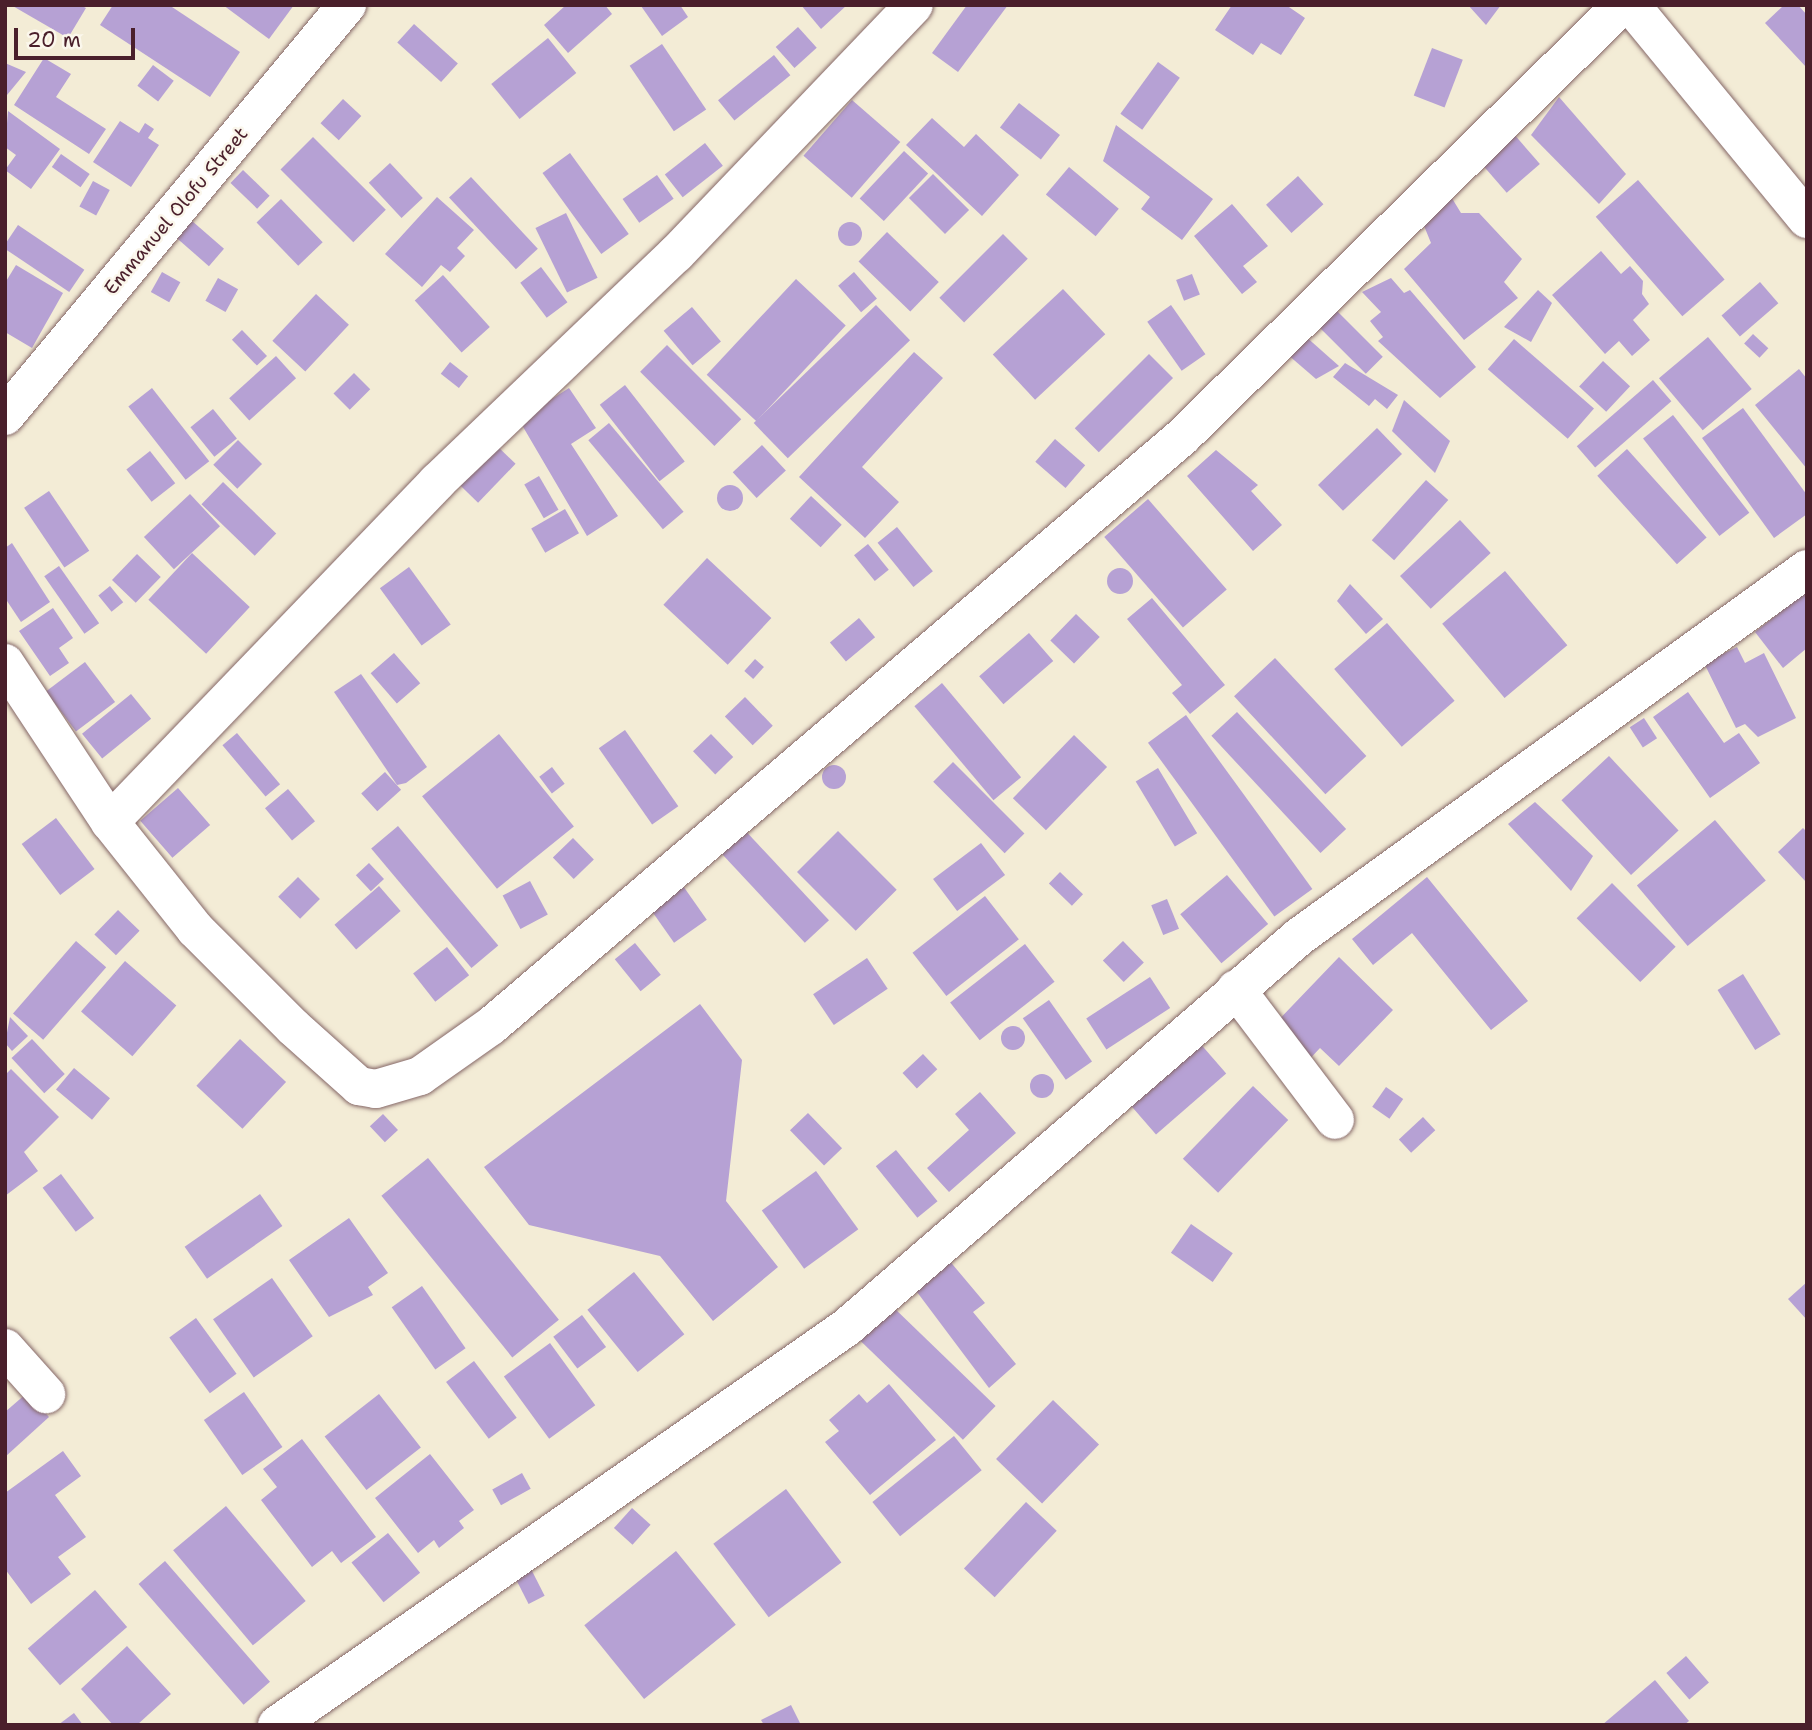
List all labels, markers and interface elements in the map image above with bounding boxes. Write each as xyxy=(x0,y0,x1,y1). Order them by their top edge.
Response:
scale bar xyxy=(18,14,138,58)
text: 20 m xyxy=(27,26,81,54)
street label: Emmanuel Olofu Street xyxy=(99,123,253,299)

